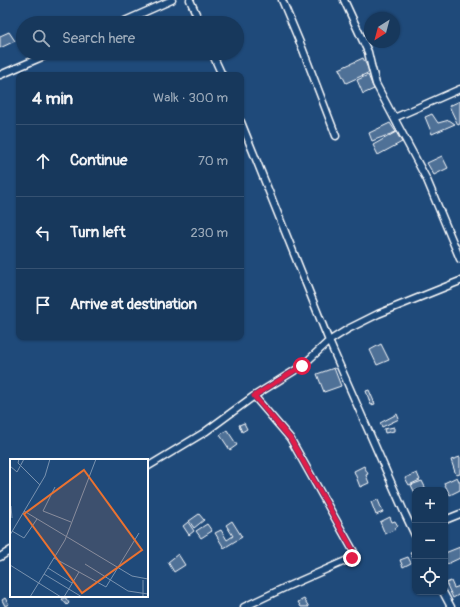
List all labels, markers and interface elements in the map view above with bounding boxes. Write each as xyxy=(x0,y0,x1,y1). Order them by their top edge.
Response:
north arrow xyxy=(364,12,400,48)
search box xyxy=(16,16,244,60)
icon: search xyxy=(30,27,52,49)
text: Search here xyxy=(62,29,135,48)
text: 4 min xyxy=(32,88,73,109)
text: Walk · 300 m xyxy=(153,90,228,106)
icon: ahead xyxy=(32,150,54,172)
text: Continue xyxy=(70,151,128,170)
text: 70 m xyxy=(198,153,228,169)
icon: left xyxy=(32,222,54,244)
text: Turn left xyxy=(70,223,126,242)
text: 230 m xyxy=(191,225,228,241)
icon: arrive xyxy=(32,294,54,316)
text: Arrive at destination xyxy=(70,295,197,314)
route start xyxy=(293,357,311,375)
inset map xyxy=(10,459,148,597)
map controls xyxy=(412,487,448,595)
button: + xyxy=(412,487,448,523)
button: − xyxy=(412,523,448,559)
route end xyxy=(343,549,361,567)
button: locate xyxy=(412,559,448,595)

